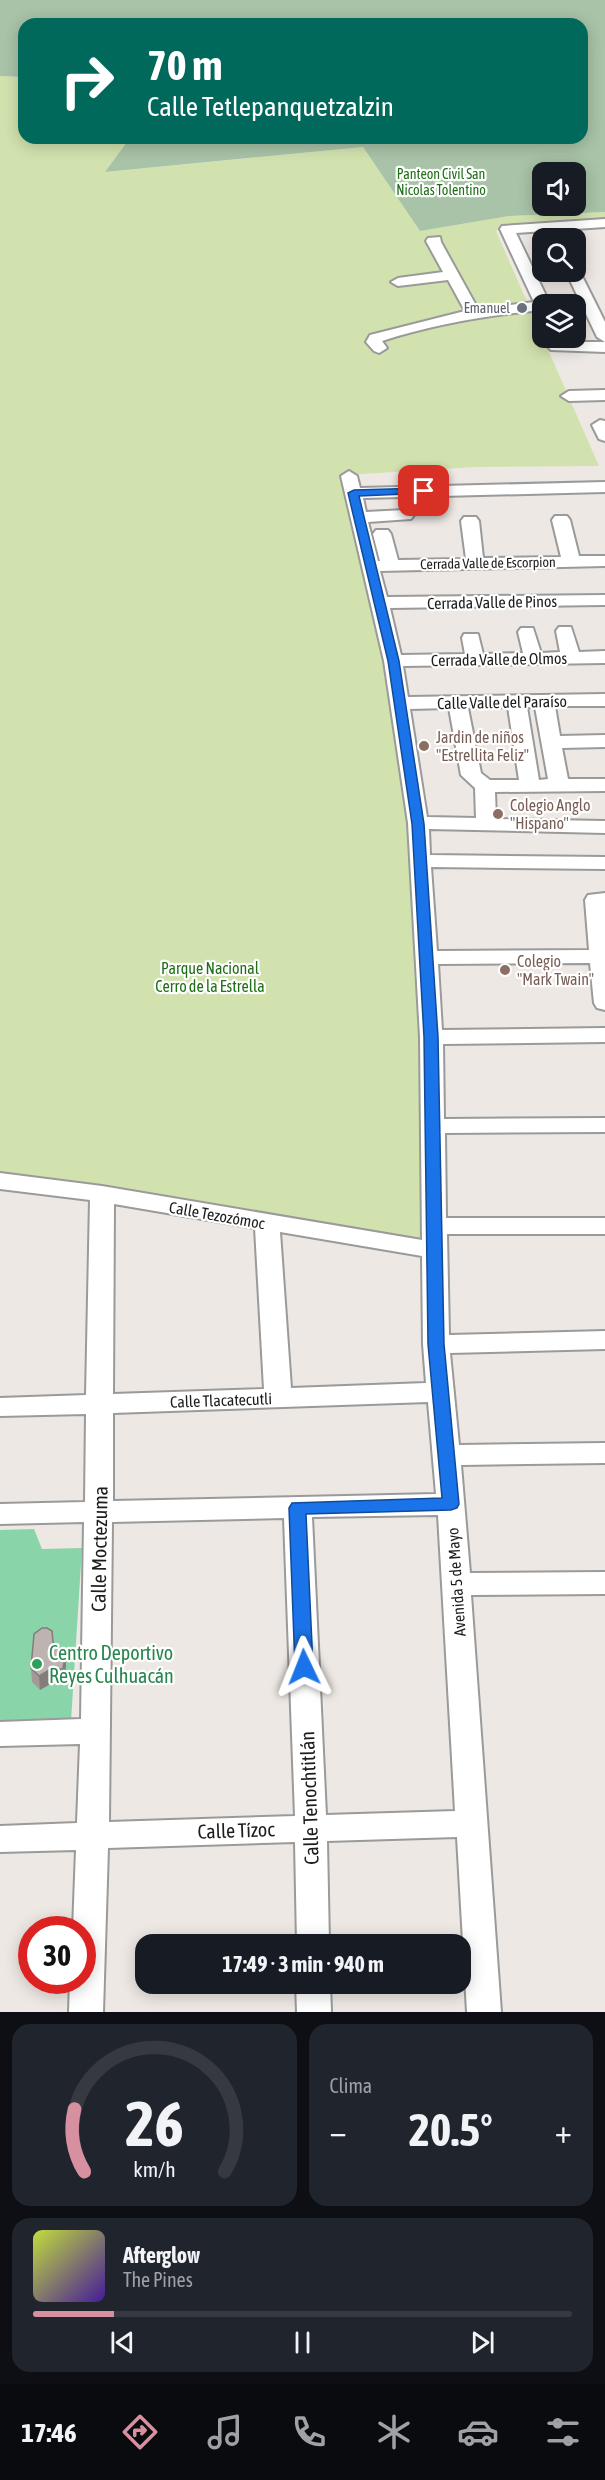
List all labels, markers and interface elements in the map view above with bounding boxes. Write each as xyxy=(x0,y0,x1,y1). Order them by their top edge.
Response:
text: 70 m xyxy=(147,41,222,89)
icon: right xyxy=(48,42,126,120)
text: Calle Tetlepanquetzalzin xyxy=(147,91,394,122)
map controls xyxy=(532,162,586,348)
button: sound xyxy=(532,162,586,216)
park label: Panteon Civil San Nicolas Tolentino xyxy=(396,166,486,198)
button: search xyxy=(532,228,586,282)
button: layers xyxy=(532,294,586,348)
place label: Emanuel xyxy=(464,300,510,316)
marker: Emanuel xyxy=(515,301,529,315)
pin xyxy=(398,465,449,516)
icon: arrive xyxy=(407,474,440,507)
street label: Cerrada Valle de Escorpion xyxy=(420,554,556,572)
street label: Cerrada Valle de Pinos xyxy=(427,592,557,612)
street label: Cerrada Valle de Olmos xyxy=(431,649,568,669)
street label: Calle Valle del Paraíso xyxy=(437,692,567,712)
place label: Jardin de niños "Estrellita Feliz" xyxy=(436,728,529,764)
marker: Jardin de niños "Estrellita Feliz" xyxy=(417,739,431,753)
place label: Colegio Anglo "Hispano" xyxy=(510,796,590,833)
marker: Colegio Anglo "Hispano" xyxy=(491,807,505,821)
place label: Colegio "Mark Twain" xyxy=(517,952,594,988)
park label: Parque Nacional Cerro de la Estrella xyxy=(155,959,265,995)
marker: Colegio "Mark Twain" xyxy=(498,963,512,977)
street label: Calle Tezozómoc xyxy=(168,1198,266,1232)
street label: Calle Tlacatecutli xyxy=(170,1389,272,1411)
street label: Calle Moctezuma xyxy=(86,1486,112,1612)
street label: Avenida 5 de Mayo xyxy=(443,1527,470,1637)
position arrow xyxy=(272,1635,336,1699)
place label: Centro Deportivo Reyes Culhuacán xyxy=(49,1641,174,1687)
marker: Centro Deportivo Reyes Culhuacán xyxy=(30,1657,44,1671)
street label: Calle Tenochtitlán xyxy=(295,1731,323,1865)
street label: Calle Tízoc xyxy=(197,1817,276,1843)
speed limit sign: 30 xyxy=(18,1916,96,1994)
text: 17:49 · 3 min · 940 m xyxy=(222,1951,384,1977)
text: Clima xyxy=(330,2074,372,2097)
text: 26 xyxy=(125,2088,184,2159)
text: 20.5° xyxy=(409,2104,493,2156)
text: − xyxy=(330,2112,347,2150)
text: + xyxy=(555,2112,572,2150)
text: km/h xyxy=(133,2157,176,2182)
text: Afterglow xyxy=(123,2242,200,2268)
text: The Pines xyxy=(123,2268,193,2291)
icon: previous xyxy=(106,2326,139,2359)
icon: pause xyxy=(286,2326,319,2359)
icon: next xyxy=(466,2326,499,2359)
icon: directions xyxy=(119,2411,161,2453)
icon: music xyxy=(204,2411,246,2453)
icon: phone xyxy=(288,2411,330,2453)
icon: climate xyxy=(373,2411,415,2453)
icon: car xyxy=(457,2411,499,2453)
icon: filters xyxy=(542,2411,584,2453)
text: 17:46 xyxy=(21,2417,77,2448)

